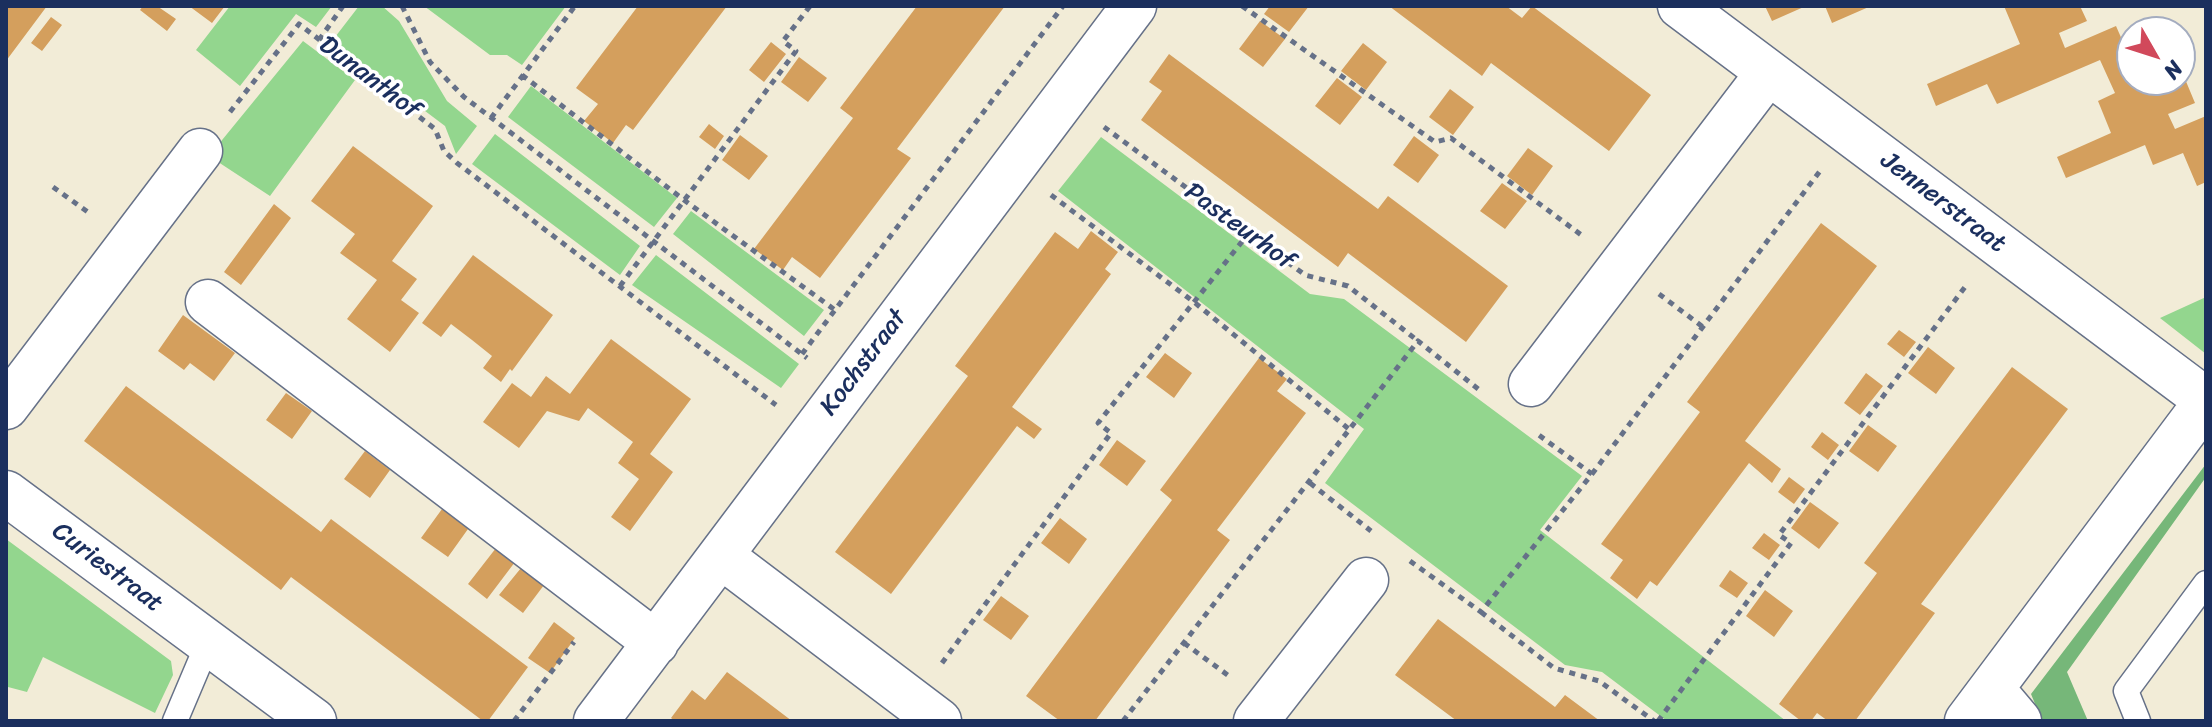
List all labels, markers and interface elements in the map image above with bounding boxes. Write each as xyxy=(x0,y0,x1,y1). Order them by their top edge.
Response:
north arrow xyxy=(2116,16,2196,96)
street label: Dunanthof xyxy=(312,30,426,126)
text: N xyxy=(2154,52,2193,88)
street label: Jennerstraat xyxy=(1874,146,2012,260)
street label: Pasteurhof xyxy=(1178,177,1300,277)
street label: Kochstraat xyxy=(814,304,914,422)
street label: Curiestraat xyxy=(45,516,169,620)

